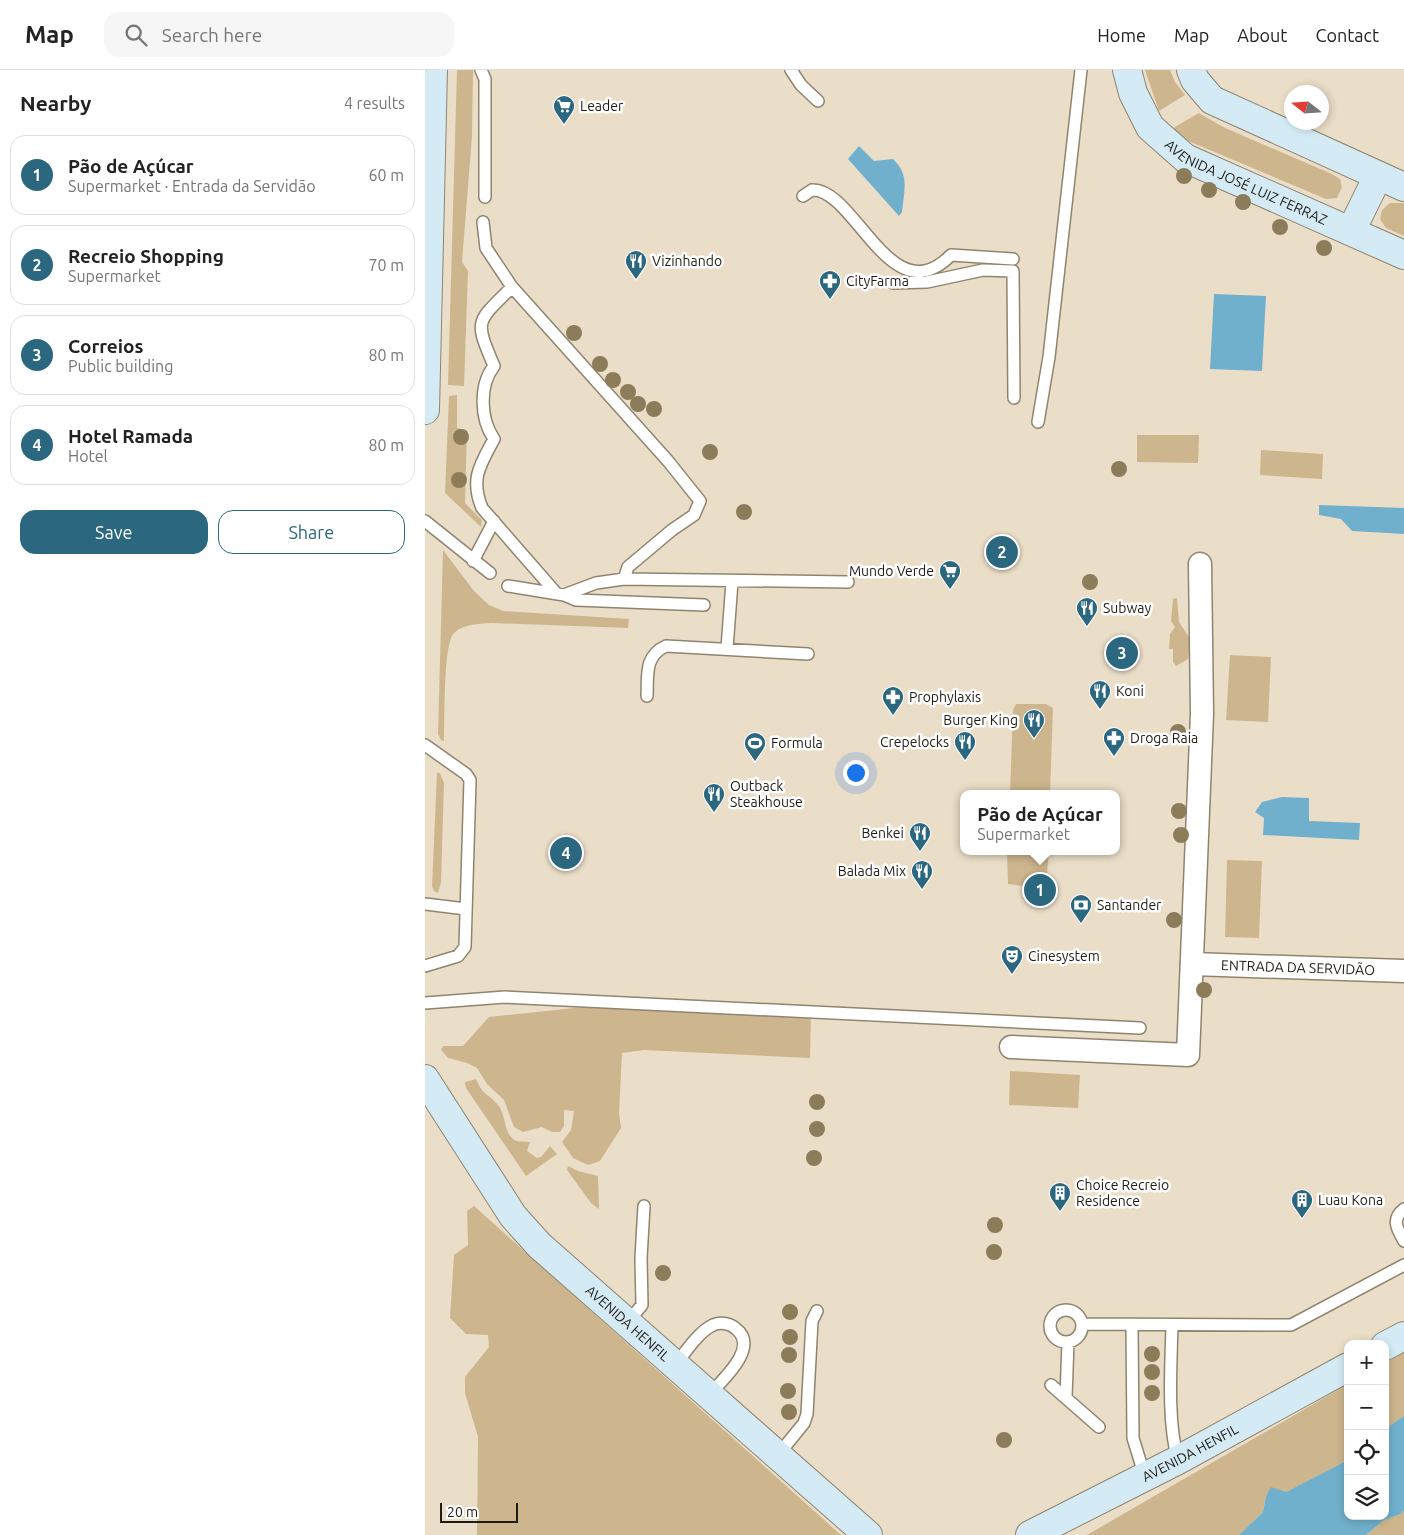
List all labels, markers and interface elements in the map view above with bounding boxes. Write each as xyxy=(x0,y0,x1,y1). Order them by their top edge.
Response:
search box xyxy=(104,12,454,57)
text: Map xyxy=(25,21,74,48)
icon: search xyxy=(122,21,150,49)
text: Search here xyxy=(162,24,262,46)
text: Home xyxy=(1097,25,1146,45)
text: Map xyxy=(1174,25,1209,45)
text: About xyxy=(1237,25,1287,45)
text: Contact xyxy=(1315,25,1379,45)
north arrow xyxy=(1284,85,1329,130)
text: Nearby xyxy=(20,91,91,115)
text: 4 results xyxy=(344,94,405,112)
supermarket icon: Leader xyxy=(552,94,576,125)
place label: Leader xyxy=(580,98,624,114)
street label: AVENIDA JOSÉ LUIZ FERRAZ xyxy=(1162,136,1330,228)
text: Pão de Açúcar xyxy=(68,155,194,177)
text: 1 xyxy=(32,166,42,184)
text: 60 m xyxy=(368,166,404,184)
text: Supermarket · Entrada da Servidão xyxy=(68,177,316,195)
text: Recreio Shopping xyxy=(68,245,224,267)
restaurant icon: Vizinhando xyxy=(624,249,648,280)
place label: Vizinhando xyxy=(652,253,722,269)
text: 2 xyxy=(32,256,42,274)
text: 70 m xyxy=(368,256,404,274)
text: Supermarket xyxy=(68,267,161,285)
pharmacy icon: CityFarma xyxy=(818,269,842,300)
place label: CityFarma xyxy=(846,273,909,289)
text: Correios xyxy=(68,335,144,357)
text: 3 xyxy=(32,346,42,364)
text: 80 m xyxy=(368,346,404,364)
text: Public building xyxy=(68,357,173,375)
text: Hotel Ramada xyxy=(68,425,193,447)
text: 4 xyxy=(32,436,42,454)
text: 80 m xyxy=(368,436,404,454)
text: Hotel xyxy=(68,447,108,465)
button: Save xyxy=(20,510,208,554)
button: Share xyxy=(218,510,405,554)
pin: 2 xyxy=(986,533,1018,571)
supermarket icon: Mundo Verde xyxy=(938,559,962,590)
place label: Mundo Verde xyxy=(849,563,934,579)
restaurant icon: Subway xyxy=(1075,596,1099,627)
place label: Subway xyxy=(1103,600,1152,616)
pin: 3 xyxy=(1106,634,1138,672)
restaurant icon: Koni xyxy=(1088,679,1112,710)
place label: Koni xyxy=(1116,683,1144,699)
pharmacy icon: Prophylaxis xyxy=(881,685,905,716)
place label: Prophylaxis xyxy=(909,689,981,705)
restaurant icon: Burger King xyxy=(1022,708,1046,739)
place label: Burger King xyxy=(943,712,1018,728)
pharmacy icon: Droga Raia xyxy=(1102,726,1126,757)
restaurant icon: Crepelocks xyxy=(953,730,977,761)
place label: Droga Raia xyxy=(1130,730,1198,746)
sports icon: Formula xyxy=(743,731,767,762)
place label: Crepelocks xyxy=(880,734,949,750)
place label: Formula xyxy=(771,735,823,751)
your location xyxy=(843,760,869,786)
place label: Outback Steakhouse xyxy=(730,778,803,810)
restaurant icon: Outback Steakhouse xyxy=(702,782,726,813)
popup xyxy=(960,790,1120,855)
text: Pão de Açúcar xyxy=(977,803,1103,825)
restaurant icon: Benkei xyxy=(908,821,932,852)
place label: Benkei xyxy=(861,825,904,841)
text: Supermarket xyxy=(977,825,1070,843)
pin: 4 xyxy=(550,834,582,872)
restaurant icon: Balada Mix xyxy=(910,859,934,890)
place label: Balada Mix xyxy=(838,863,906,879)
pin: 1 xyxy=(1024,871,1056,909)
bank icon: Santander xyxy=(1069,893,1093,924)
place label: Santander xyxy=(1097,897,1162,913)
theatre icon: Cinesystem xyxy=(1000,944,1024,975)
place label: Cinesystem xyxy=(1028,948,1100,964)
street label: ENTRADA DA SERVIDÃO xyxy=(1221,957,1375,978)
place label: Choice Recreio Residence xyxy=(1076,1177,1169,1209)
building icon: Choice Recreio Residence xyxy=(1048,1181,1072,1212)
building icon: Luau Kona xyxy=(1290,1188,1314,1219)
place label: Luau Kona xyxy=(1318,1192,1383,1208)
street label: AVENIDA HENFIL xyxy=(582,1282,673,1364)
map controls xyxy=(1344,1340,1389,1520)
button: + xyxy=(1344,1340,1389,1385)
button: − xyxy=(1344,1385,1389,1430)
street label: AVENIDA HENFIL xyxy=(1139,1421,1241,1485)
button: locate xyxy=(1344,1430,1389,1475)
button: layers xyxy=(1344,1475,1389,1520)
scale bar xyxy=(440,1500,517,1523)
text: 20 m xyxy=(447,1504,478,1520)

